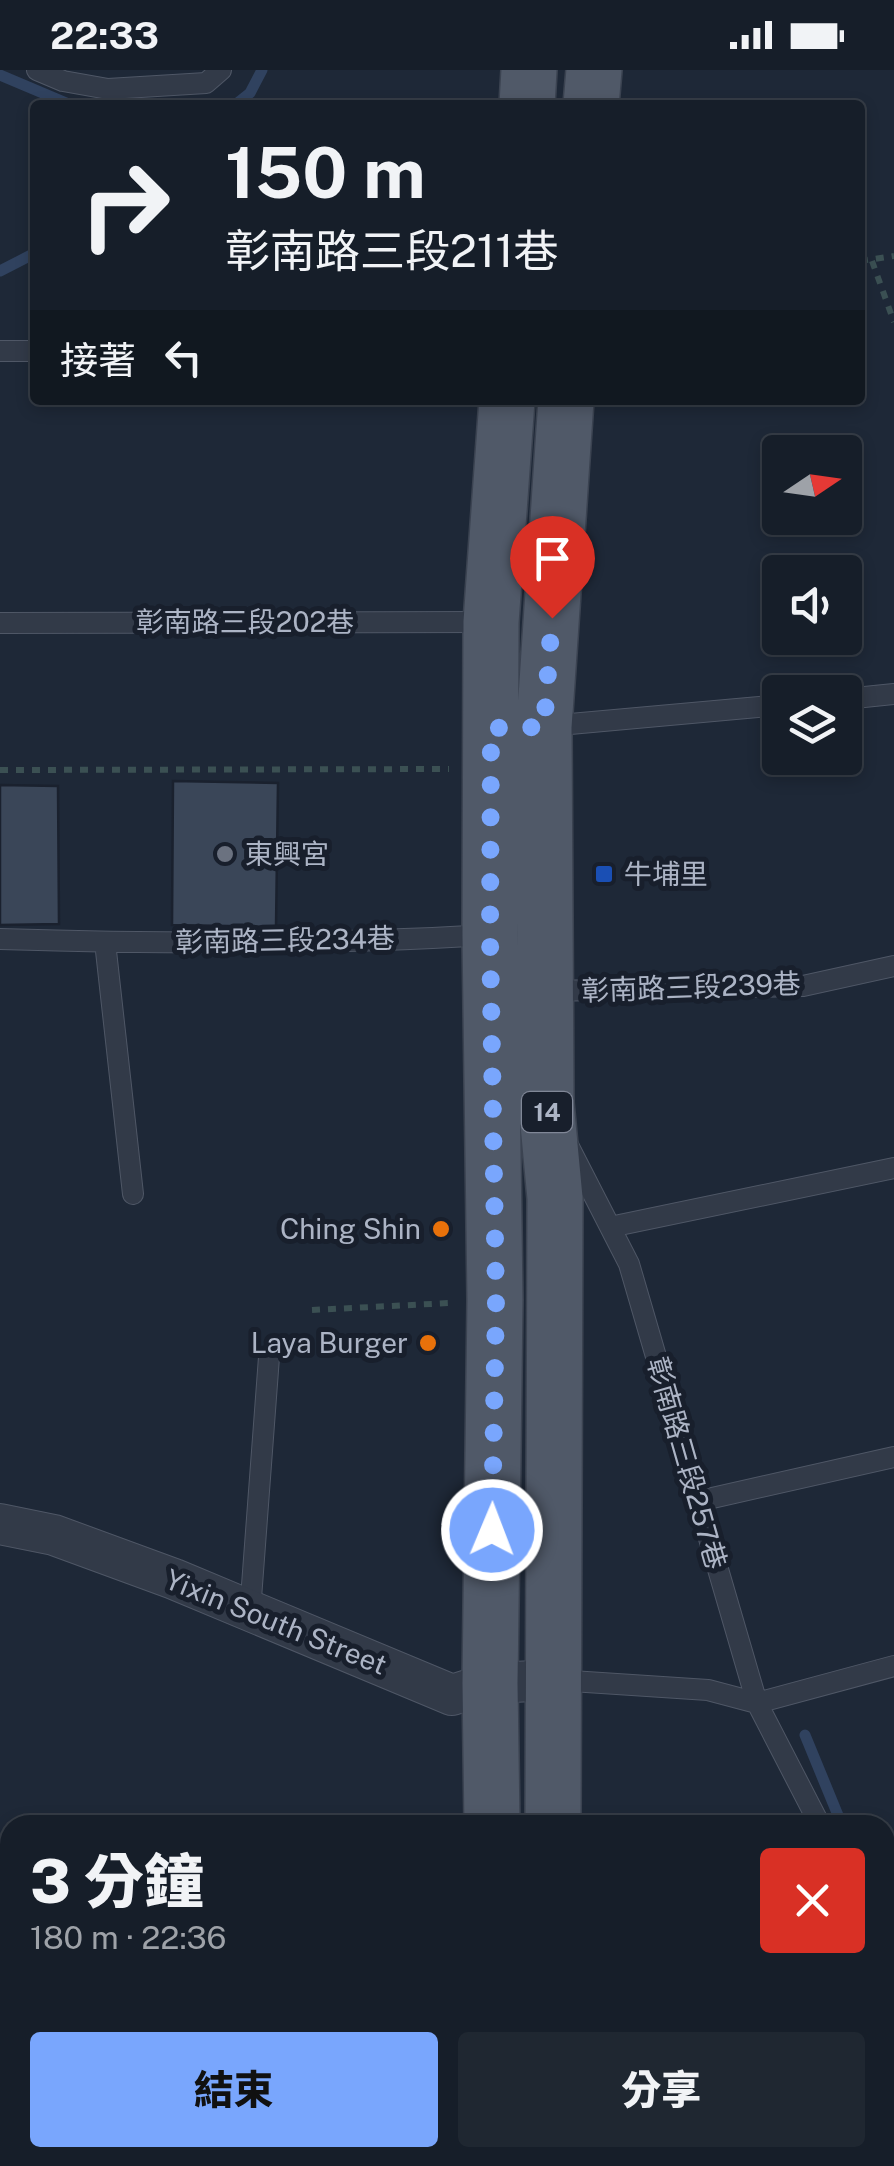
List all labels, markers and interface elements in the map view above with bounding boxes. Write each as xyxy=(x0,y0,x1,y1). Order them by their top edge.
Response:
text: 22:33 xyxy=(50,13,159,58)
text: 150 m xyxy=(225,131,426,214)
icon: right xyxy=(60,140,190,270)
text: 彰南路三段211巷 xyxy=(225,224,558,277)
icon: left xyxy=(156,330,211,385)
text: 接著 xyxy=(60,338,136,383)
north arrow xyxy=(762,435,862,535)
map controls xyxy=(762,435,862,775)
pin xyxy=(510,516,595,619)
icon: arrive xyxy=(525,531,580,586)
button: sound xyxy=(762,555,862,655)
street label: 彰南路三段202巷 xyxy=(136,605,354,638)
button: layers xyxy=(762,675,862,775)
place label: 東興宮 xyxy=(245,837,329,870)
marker: 東興宮 xyxy=(214,843,236,865)
place label: 牛埔里 xyxy=(624,857,708,890)
marker: 牛埔里 xyxy=(593,863,615,885)
street label: 彰南路三段234巷 xyxy=(175,921,395,958)
street label: 彰南路三段239巷 xyxy=(581,966,801,1007)
road number: 14 xyxy=(522,1092,572,1132)
place label: Ching Shin xyxy=(280,1212,421,1245)
marker: Ching Shin xyxy=(430,1218,452,1240)
place label: Laya Burger xyxy=(251,1326,408,1359)
marker: Laya Burger xyxy=(417,1332,439,1354)
street label: 彰南路三段257巷 xyxy=(641,1353,734,1573)
position arrow xyxy=(440,1478,544,1582)
street label: Yixin South Street xyxy=(161,1562,392,1681)
text: 3 分鐘 xyxy=(30,1846,204,1917)
button: close xyxy=(760,1848,865,1953)
text: 180 m · 22:36 xyxy=(30,1919,227,1956)
button: 結束 xyxy=(30,2032,438,2147)
button: 分享 xyxy=(458,2032,865,2147)

